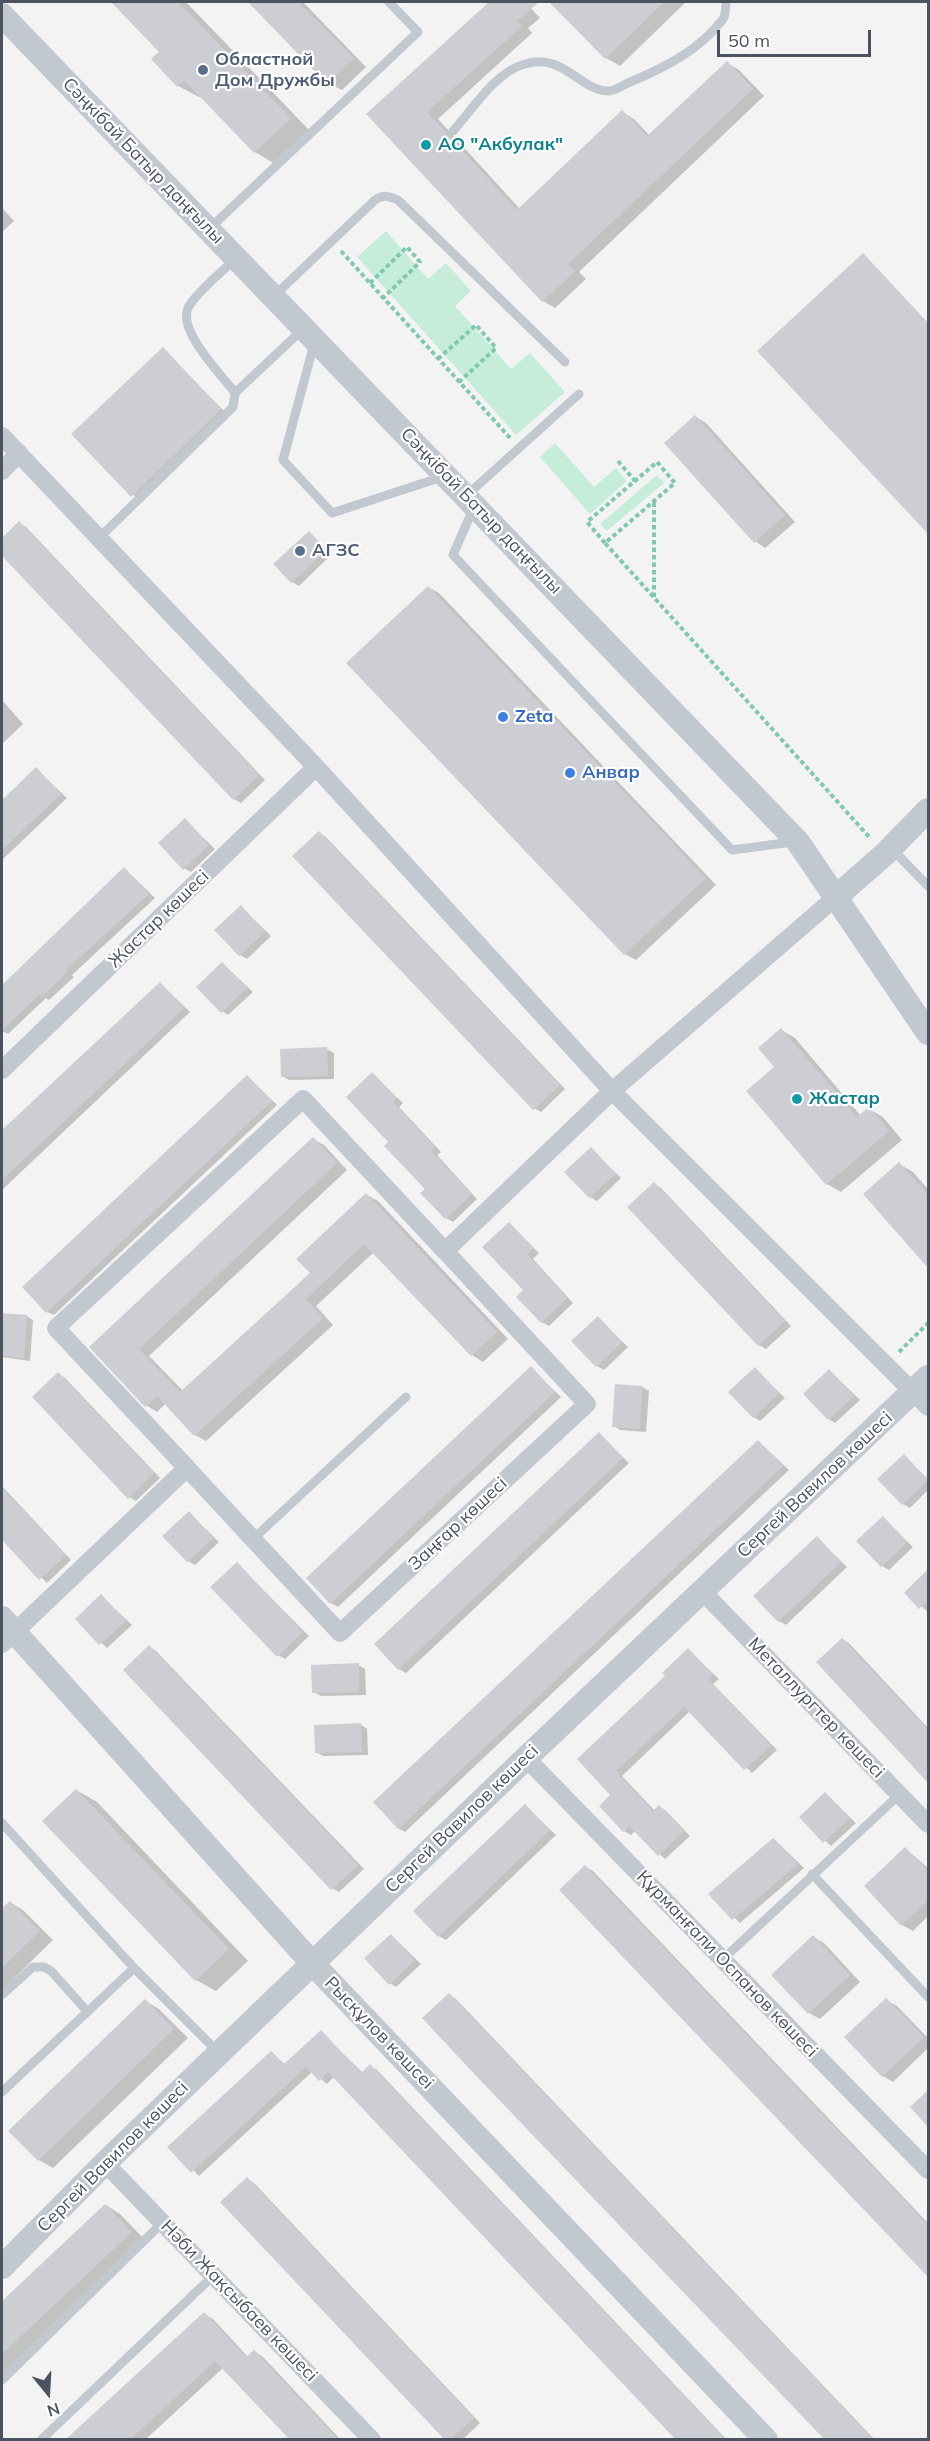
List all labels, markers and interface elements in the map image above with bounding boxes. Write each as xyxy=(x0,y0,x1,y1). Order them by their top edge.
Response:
scale bar xyxy=(720,18,874,56)
text: 50 m xyxy=(728,29,770,52)
place label: Областной Дом Дружбы xyxy=(215,49,335,92)
marker: Областной Дом Дружбы xyxy=(196,63,210,77)
street label: Сәңкібай Батыр даңғылы xyxy=(58,73,228,249)
place label: АО "Акбулак" xyxy=(438,134,563,156)
marker: АО "Акбулак" xyxy=(419,138,433,152)
street label: Сәңкібай Батыр даңғылы xyxy=(396,423,566,599)
place label: АГЗС xyxy=(312,540,360,562)
marker: АГЗС xyxy=(293,544,307,558)
place label: Zeta xyxy=(515,706,553,728)
marker: Zeta xyxy=(496,710,510,724)
place label: Анвар xyxy=(582,762,640,784)
marker: Анвар xyxy=(563,766,577,780)
street label: Жастар көшесі xyxy=(104,866,214,972)
place label: Жастар xyxy=(809,1088,880,1110)
marker: Жастар xyxy=(790,1092,804,1106)
street label: Сергей Вавилов көшесі xyxy=(733,1407,897,1563)
street label: Заңғар көшесі xyxy=(404,1473,512,1575)
street label: Металлургтер көшесі xyxy=(743,1633,889,1783)
street label: Сергей Вавилов көшесі xyxy=(381,1740,543,1898)
street label: Құрманғали Оспанов көшесі xyxy=(632,1866,822,2062)
street label: Рысқұлов көшсеі xyxy=(320,1972,438,2094)
street label: Сергей Вавилов көшесі xyxy=(33,2077,193,2237)
street label: Нәби Жақсыбаев көшесі xyxy=(156,2216,322,2386)
north arrow xyxy=(18,2363,78,2423)
text: N xyxy=(45,2399,62,2421)

